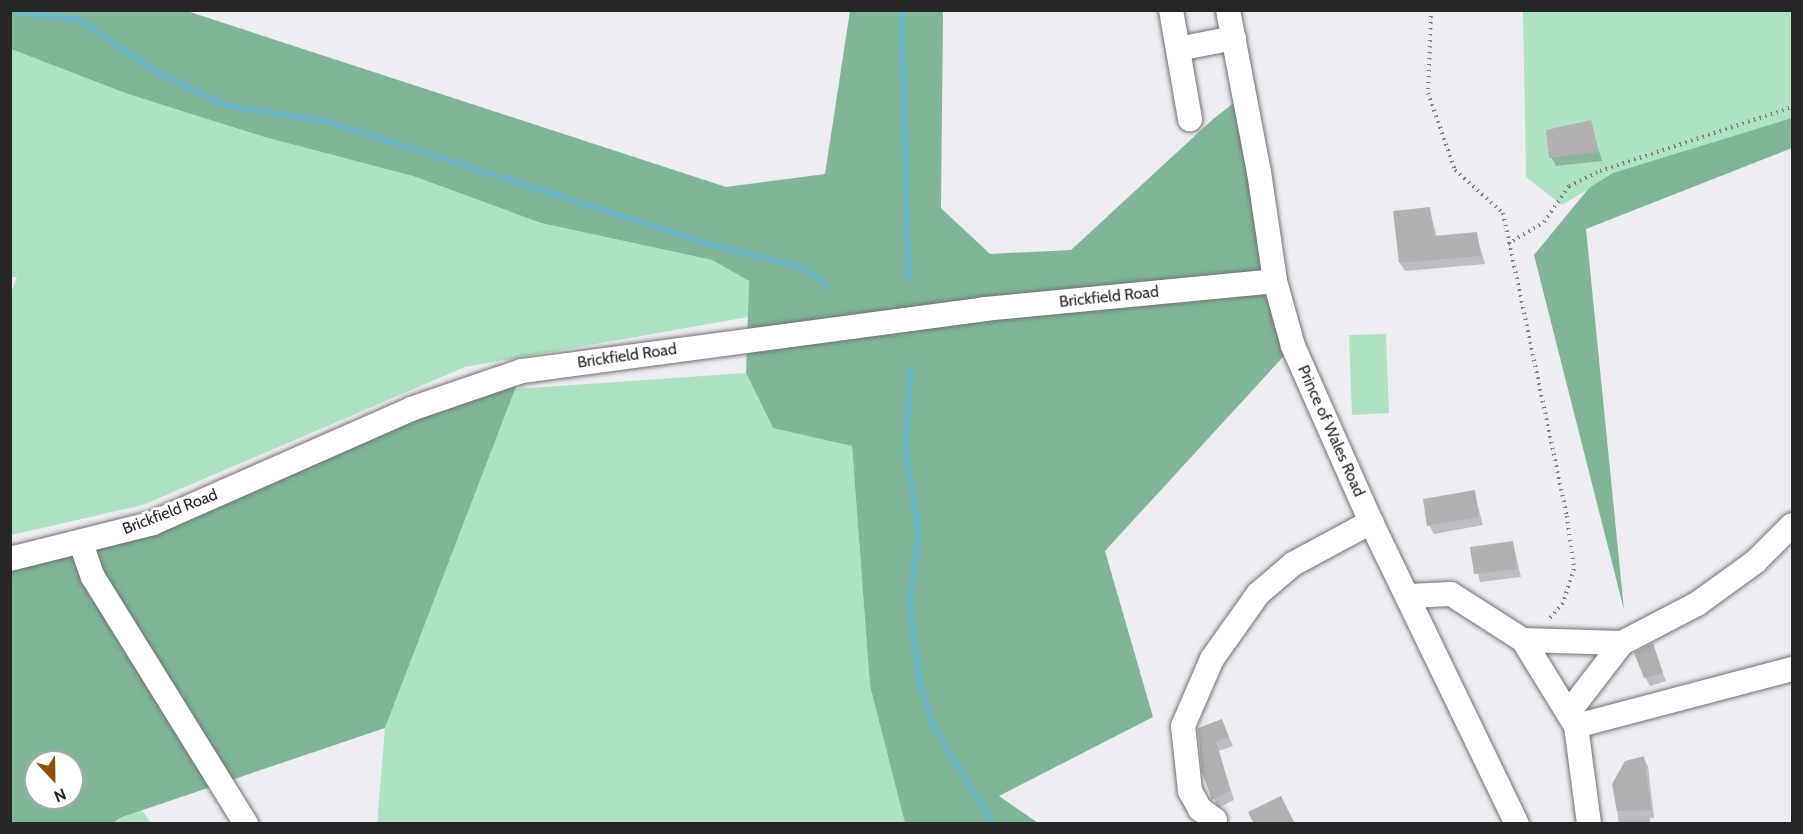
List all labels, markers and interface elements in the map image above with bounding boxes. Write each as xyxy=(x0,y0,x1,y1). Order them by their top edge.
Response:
street label: Brickfield Road xyxy=(1058,282,1160,312)
street label: Brickfield Road xyxy=(576,340,678,372)
street label: Prince of Wales Road xyxy=(1293,362,1369,500)
street label: Brickfield Road xyxy=(120,485,220,539)
north arrow xyxy=(24,750,84,810)
text: N xyxy=(51,784,69,806)

